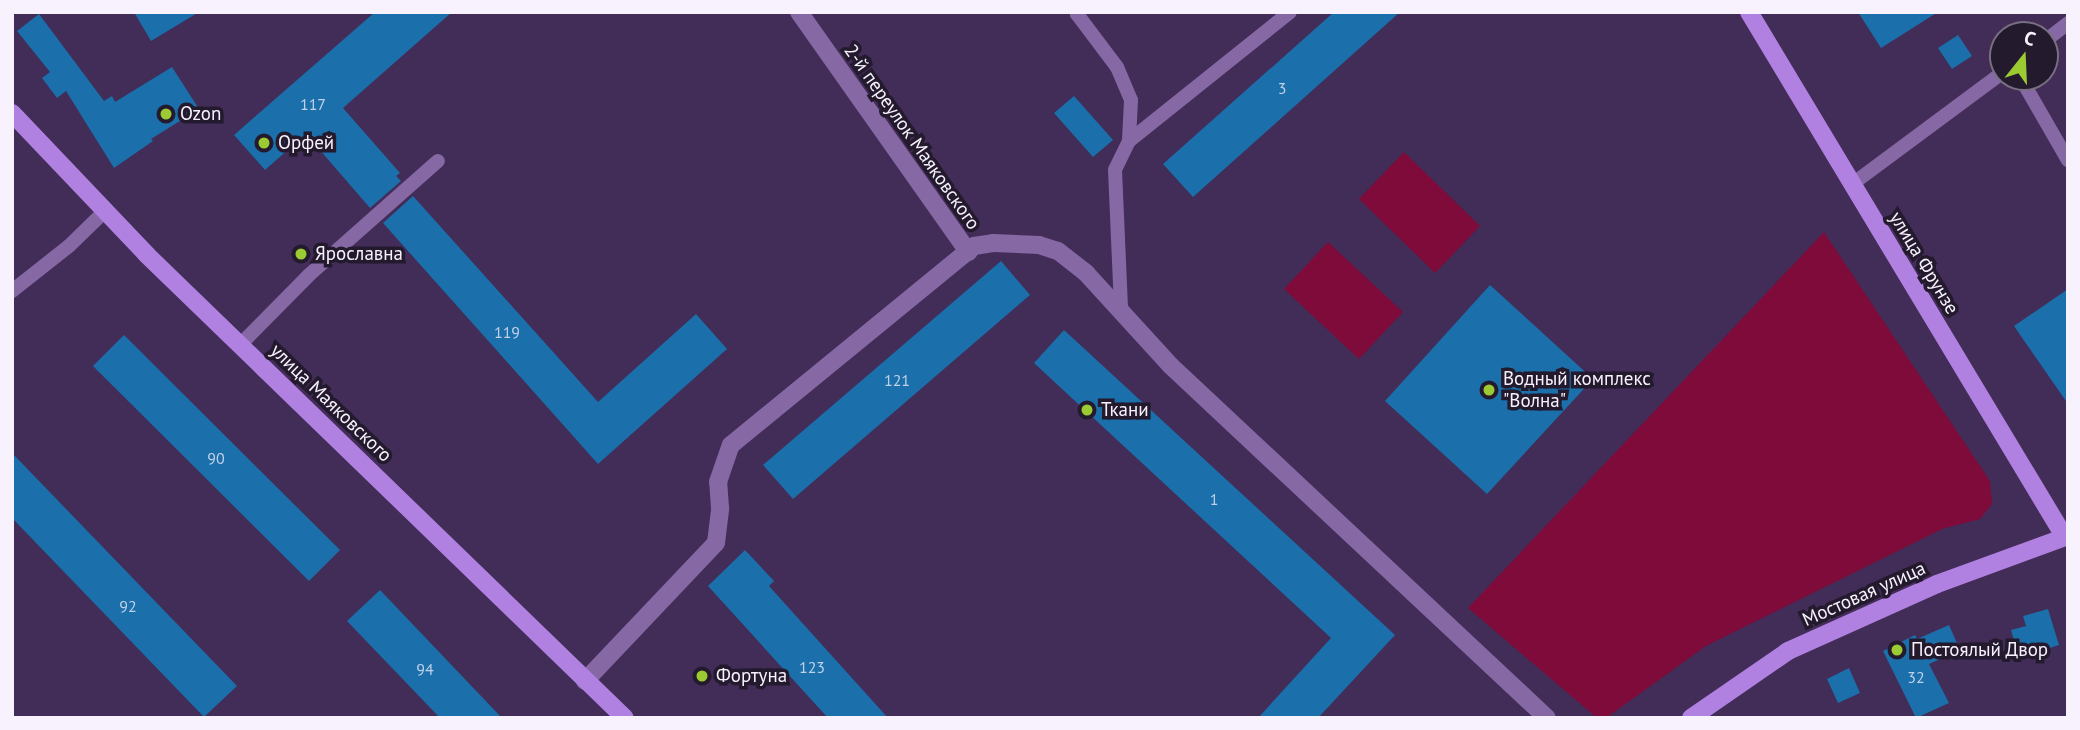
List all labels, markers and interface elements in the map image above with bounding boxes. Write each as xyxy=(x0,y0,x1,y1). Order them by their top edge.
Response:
north arrow xyxy=(1989,21,2059,91)
text: С xyxy=(2021,25,2039,51)
street label: 2-й переулок Маяковского xyxy=(839,40,985,234)
house number: 3 xyxy=(1278,78,1286,98)
house number: 117 xyxy=(300,94,326,114)
place label: Ozon xyxy=(180,103,221,125)
marker: Ozon xyxy=(158,106,174,122)
place label: Орфей xyxy=(278,132,334,154)
marker: Орфей xyxy=(256,135,272,151)
street label: улица Фрунзе xyxy=(1884,208,1964,318)
place label: Ярославна xyxy=(315,243,403,265)
marker: Ярославна xyxy=(293,246,309,262)
house number: 119 xyxy=(494,322,520,342)
street label: улица Маяковского xyxy=(266,339,396,467)
place label: Водный комплекс "Волна" xyxy=(1503,368,1651,412)
house number: 121 xyxy=(884,370,910,390)
marker: Водный комплекс "Волна" xyxy=(1481,382,1497,398)
place label: Ткани xyxy=(1101,399,1149,421)
marker: Ткани xyxy=(1079,402,1095,418)
house number: 90 xyxy=(207,448,225,468)
house number: 1 xyxy=(1210,489,1218,509)
street label: Мостовая улица xyxy=(1799,557,1929,631)
house number: 92 xyxy=(119,596,137,616)
place label: Постоялый Двор xyxy=(1911,639,2049,661)
marker: Постоялый Двор xyxy=(1889,642,1905,658)
house number: 123 xyxy=(799,657,825,677)
house number: 94 xyxy=(416,659,434,679)
place label: Фортуна xyxy=(716,665,787,687)
house number: 32 xyxy=(1907,667,1925,687)
marker: Фортуна xyxy=(694,668,710,684)

